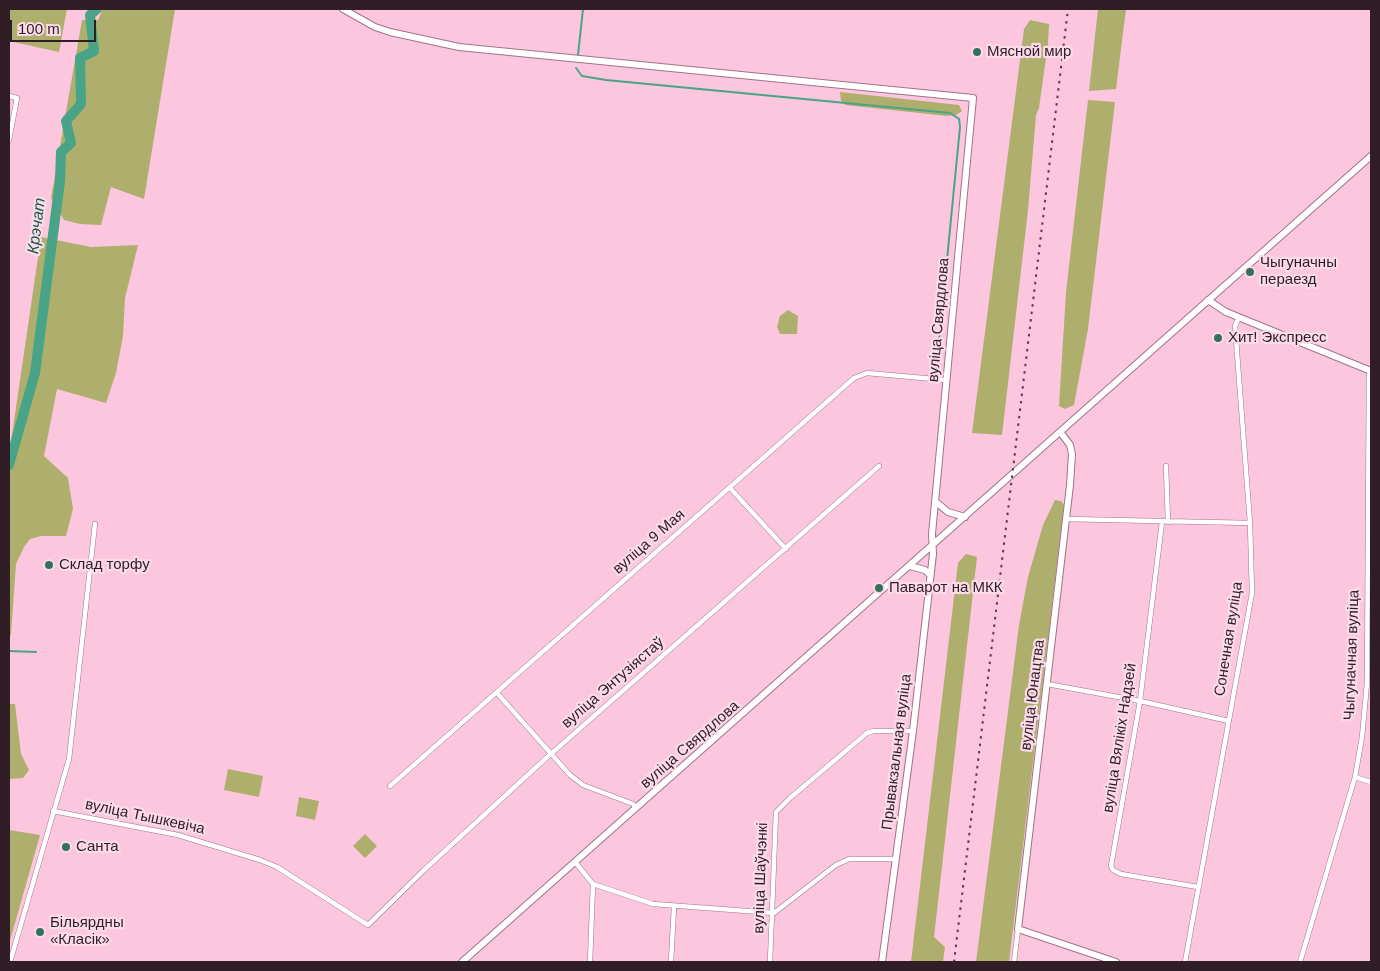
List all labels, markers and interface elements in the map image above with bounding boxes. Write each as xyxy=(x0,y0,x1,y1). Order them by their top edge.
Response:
scale bar xyxy=(12,10,99,42)
text: 100 m xyxy=(18,20,60,37)
place label: Мясной мир xyxy=(987,43,1071,61)
marker: Мясной мир xyxy=(971,46,983,58)
water label: Крэчат xyxy=(24,197,50,255)
place label: Чыгуначны пераезд xyxy=(1260,254,1337,289)
street label: вуліца Свярдлова xyxy=(925,257,953,383)
marker: Чыгуначны пераезд xyxy=(1244,266,1256,278)
place label: Хит! Экспресс xyxy=(1228,329,1326,347)
marker: Хит! Экспресс xyxy=(1212,332,1224,344)
street label: вуліца 9 Мая xyxy=(609,506,689,578)
place label: Склад торфу xyxy=(59,556,150,574)
marker: Склад торфу xyxy=(43,559,55,571)
place label: Паварот на МКК xyxy=(889,579,1002,597)
street label: Сонечная вуліца xyxy=(1211,580,1247,698)
marker: Паварот на МКК xyxy=(873,582,885,594)
street label: Чыгуначная вуліца xyxy=(1341,589,1363,721)
street label: вуліца Энтузіястаў xyxy=(558,634,668,732)
street label: вуліца Юнацтва xyxy=(1017,639,1049,751)
street label: вуліца Вялікіх Надзей xyxy=(1099,662,1141,814)
street label: Прывакзальная вуліца xyxy=(878,673,916,831)
street label: вуліца Свярдлова xyxy=(637,697,743,793)
street label: вуліца Тышкевіча xyxy=(84,796,206,838)
street label: вуліца Шаўчэнкі xyxy=(750,822,772,934)
place label: Санта xyxy=(76,838,119,856)
marker: Санта xyxy=(60,841,72,853)
place label: Більярдны «Класік» xyxy=(50,914,124,949)
marker: Більярдны «Класік» xyxy=(34,926,46,938)

